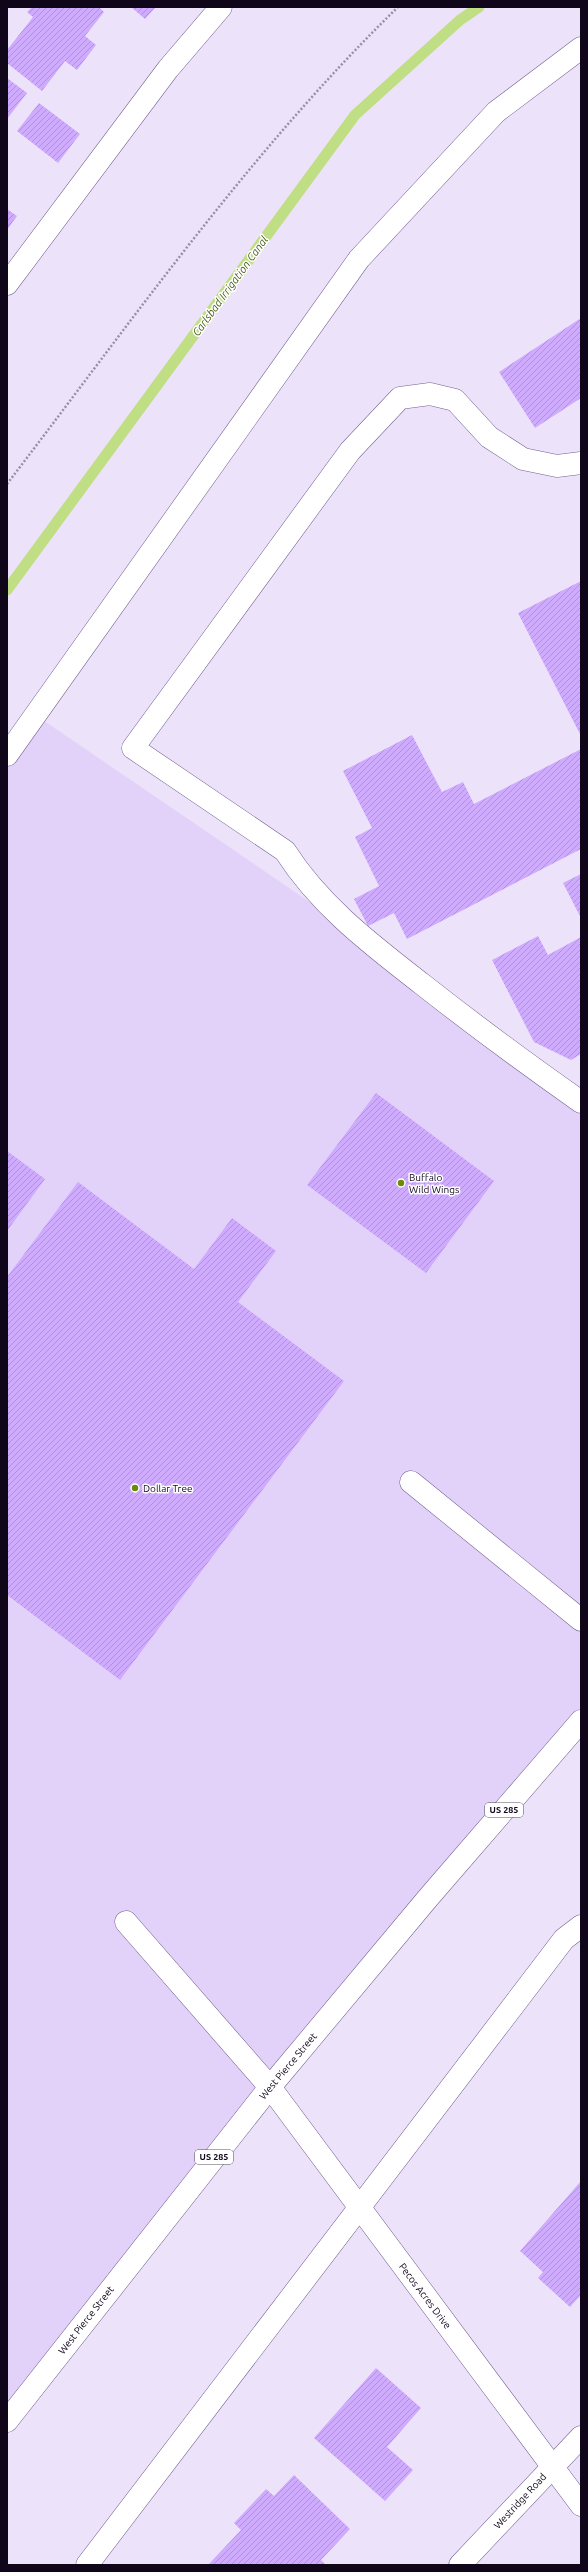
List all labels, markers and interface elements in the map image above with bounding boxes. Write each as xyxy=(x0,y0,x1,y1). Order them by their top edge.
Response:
water label: Carlsbad Irrigation Canal xyxy=(190,234,270,338)
place label: Buffalo Wild Wings xyxy=(409,1172,459,1195)
marker: Buffalo Wild Wings xyxy=(396,1178,406,1188)
marker: Dollar Tree xyxy=(130,1483,140,1493)
place label: Dollar Tree xyxy=(143,1483,192,1494)
road number: US 285 xyxy=(485,1803,523,1817)
street label: West Pierce Street xyxy=(257,2031,319,2101)
road number: US 285 xyxy=(195,2150,233,2164)
street label: Pecos Acres Drive xyxy=(397,2261,453,2331)
street label: West Pierce Street xyxy=(56,2284,116,2356)
street label: Westridge Road xyxy=(492,2471,549,2531)

